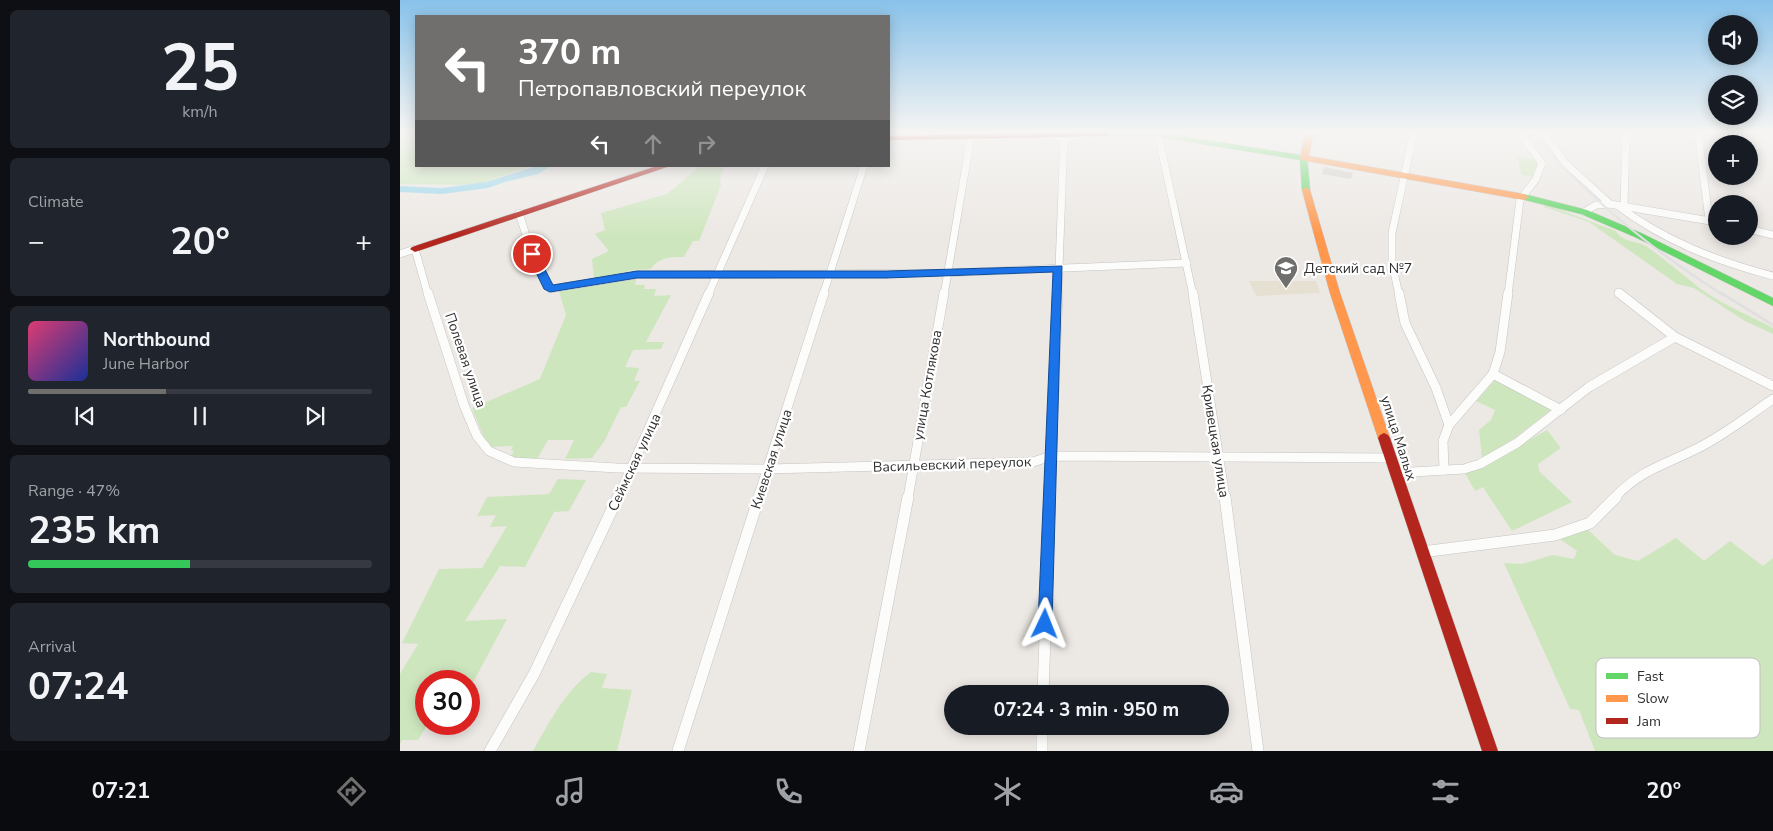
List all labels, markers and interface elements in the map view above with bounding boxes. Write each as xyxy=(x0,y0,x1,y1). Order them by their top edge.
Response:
map controls xyxy=(1708,15,1758,245)
button: sound xyxy=(1708,15,1758,65)
text: 25 xyxy=(161,24,239,113)
text: 370 m xyxy=(518,29,621,76)
icon: left xyxy=(435,35,500,100)
text: Петропавловский переулок xyxy=(518,74,806,104)
button: layers xyxy=(1708,75,1758,125)
text: km/h xyxy=(182,101,218,123)
icon: left xyxy=(586,130,614,158)
icon: ahead xyxy=(639,130,667,158)
icon: right xyxy=(692,130,720,158)
button: + xyxy=(1708,135,1758,185)
text: Climate xyxy=(28,191,83,213)
button: − xyxy=(1708,195,1758,245)
text: 20° xyxy=(170,216,230,267)
text: − xyxy=(28,223,45,261)
text: + xyxy=(355,223,372,261)
pin xyxy=(511,233,553,275)
icon: arrive xyxy=(518,240,546,268)
school or university icon: Детский сад №7 xyxy=(1273,255,1299,289)
place label: Детский сад №7 xyxy=(1304,259,1412,278)
street label: Полевая улица xyxy=(440,310,491,410)
text: Northbound xyxy=(103,327,210,353)
street label: улица Котлякова xyxy=(908,328,947,442)
text: June Harbor xyxy=(103,353,189,375)
street label: Кривецкая улица xyxy=(1197,383,1234,499)
street label: улица Малых xyxy=(1376,393,1421,483)
icon: previous xyxy=(71,402,99,430)
icon: pause xyxy=(186,402,214,430)
icon: next xyxy=(301,402,329,430)
street label: Киевская улица xyxy=(746,407,797,512)
street label: Сеймская улица xyxy=(603,410,665,514)
street label: Васильевский переулок xyxy=(873,452,1032,477)
text: Range · 47% xyxy=(28,480,120,502)
text: 235 km xyxy=(28,505,160,556)
position arrow xyxy=(1018,597,1070,649)
text: Arrival xyxy=(28,636,76,658)
legend xyxy=(1596,658,1760,738)
text: 07:24 xyxy=(28,661,129,712)
text: Fast xyxy=(1637,667,1663,686)
speed limit sign: 30 xyxy=(415,670,480,735)
text: Slow xyxy=(1637,689,1669,708)
text: 07:24 · 3 min · 950 m xyxy=(994,697,1179,723)
text: Jam xyxy=(1636,712,1661,731)
icon: directions xyxy=(334,774,369,809)
icon: music xyxy=(553,774,588,809)
icon: phone xyxy=(771,774,806,809)
icon: climate xyxy=(990,774,1025,809)
icon: car xyxy=(1209,774,1244,809)
icon: filters xyxy=(1428,774,1463,809)
text: 07:21 xyxy=(92,776,150,806)
text: 20° xyxy=(1646,776,1681,806)

